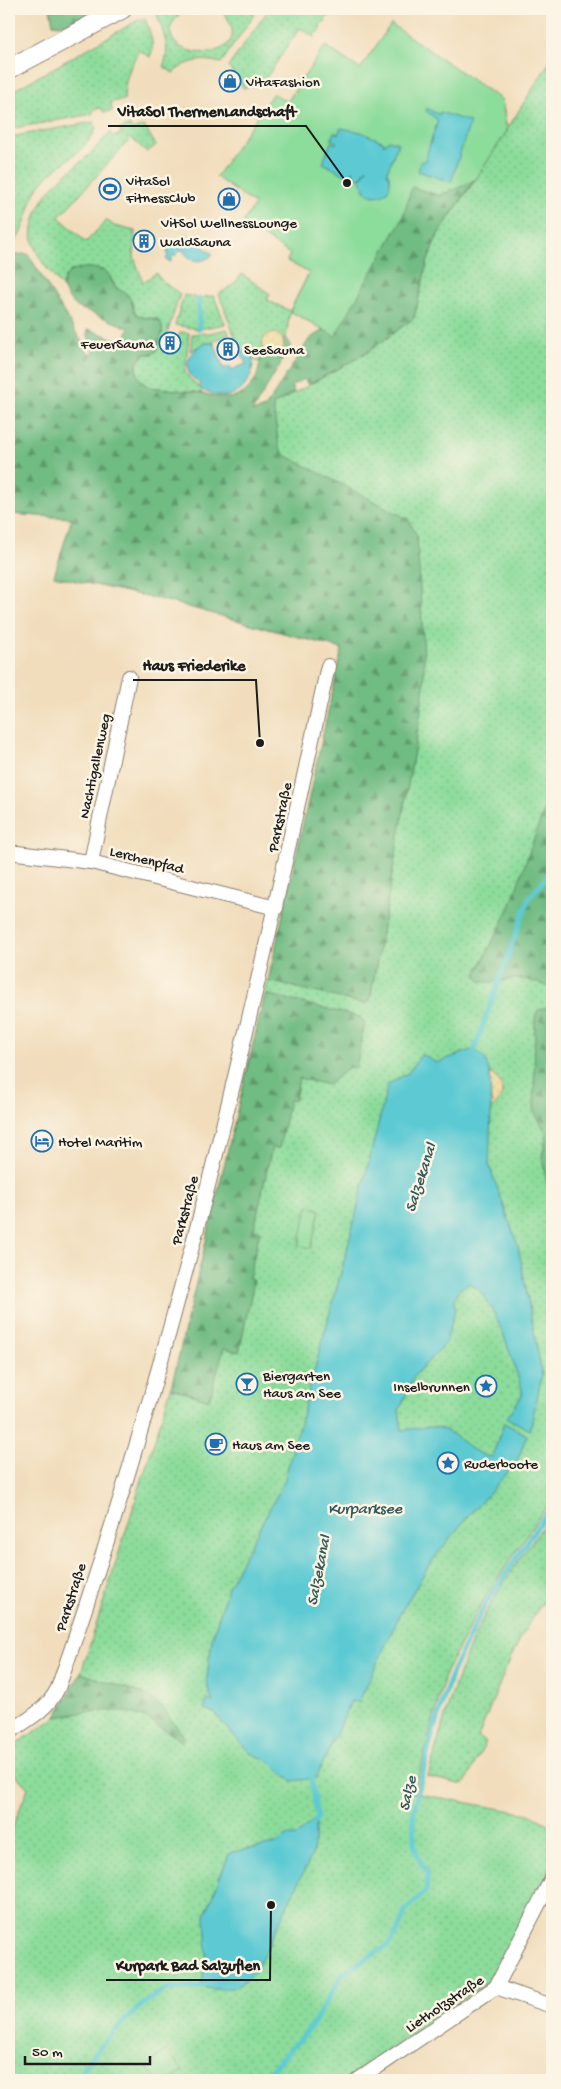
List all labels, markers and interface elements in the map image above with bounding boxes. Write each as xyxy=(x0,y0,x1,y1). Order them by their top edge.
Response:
shop icon: VitaFashion xyxy=(218,69,242,93)
place label: VitaFashion xyxy=(245,74,320,92)
callout: VitaSol ThermenLandschaft xyxy=(108,95,306,126)
text: VitaSol ThermenLandschaft xyxy=(117,103,298,123)
place label: VitaSol FitnessClub xyxy=(125,173,195,208)
sports icon: VitaSol FitnessClub xyxy=(98,177,122,201)
shop icon: VitSol WellnessLounge xyxy=(217,187,241,211)
place label: VitSol WellnessLounge xyxy=(160,215,297,233)
building icon: WaldSauna xyxy=(132,229,156,253)
place label: WaldSauna xyxy=(160,234,232,252)
building icon: FeuerSauna xyxy=(158,331,182,355)
place label: FeuerSauna xyxy=(80,336,155,354)
building icon: SeeSauna xyxy=(216,337,240,361)
place label: SeeSauna xyxy=(244,342,305,360)
callout: Haus Friederike xyxy=(133,649,256,680)
text: Haus Friederike xyxy=(143,658,246,677)
street label: Nachtigallenweg xyxy=(76,712,116,821)
street label: Parkstraße xyxy=(265,781,297,855)
street label: Lerchenpfad xyxy=(108,843,187,879)
hotel icon: Hotel Maritim xyxy=(30,1129,54,1153)
place label: Hotel Maritim xyxy=(58,1134,143,1152)
water label: Salzekanal xyxy=(402,1140,443,1215)
street label: Parkstraße xyxy=(168,1174,204,1248)
place label: Biergarten Haus am See xyxy=(262,1368,341,1403)
bar icon: Biergarten Haus am See xyxy=(235,1372,259,1396)
place icon: Inselbrunnen xyxy=(474,1374,498,1398)
place label: Inselbrunnen xyxy=(393,1379,470,1397)
cafe icon: Haus am See xyxy=(204,1432,228,1456)
place label: Haus am See xyxy=(232,1437,310,1455)
place icon: Ruderboote xyxy=(436,1451,460,1475)
place label: Ruderboote xyxy=(464,1456,538,1474)
water label: Kurparksee xyxy=(328,1501,403,1520)
water label: Salzekanal xyxy=(304,1532,337,1607)
street label: Parkstraße xyxy=(52,1561,91,1635)
water label: Salze xyxy=(396,1774,423,1813)
callout: Kurpark Bad Salzuflen xyxy=(106,1949,270,1980)
text: Kurpark Bad Salzuflen xyxy=(115,1958,261,1977)
street label: Lietholzstraße xyxy=(403,1972,488,2037)
scale bar xyxy=(25,2034,150,2066)
text: 50 m xyxy=(32,2044,63,2062)

